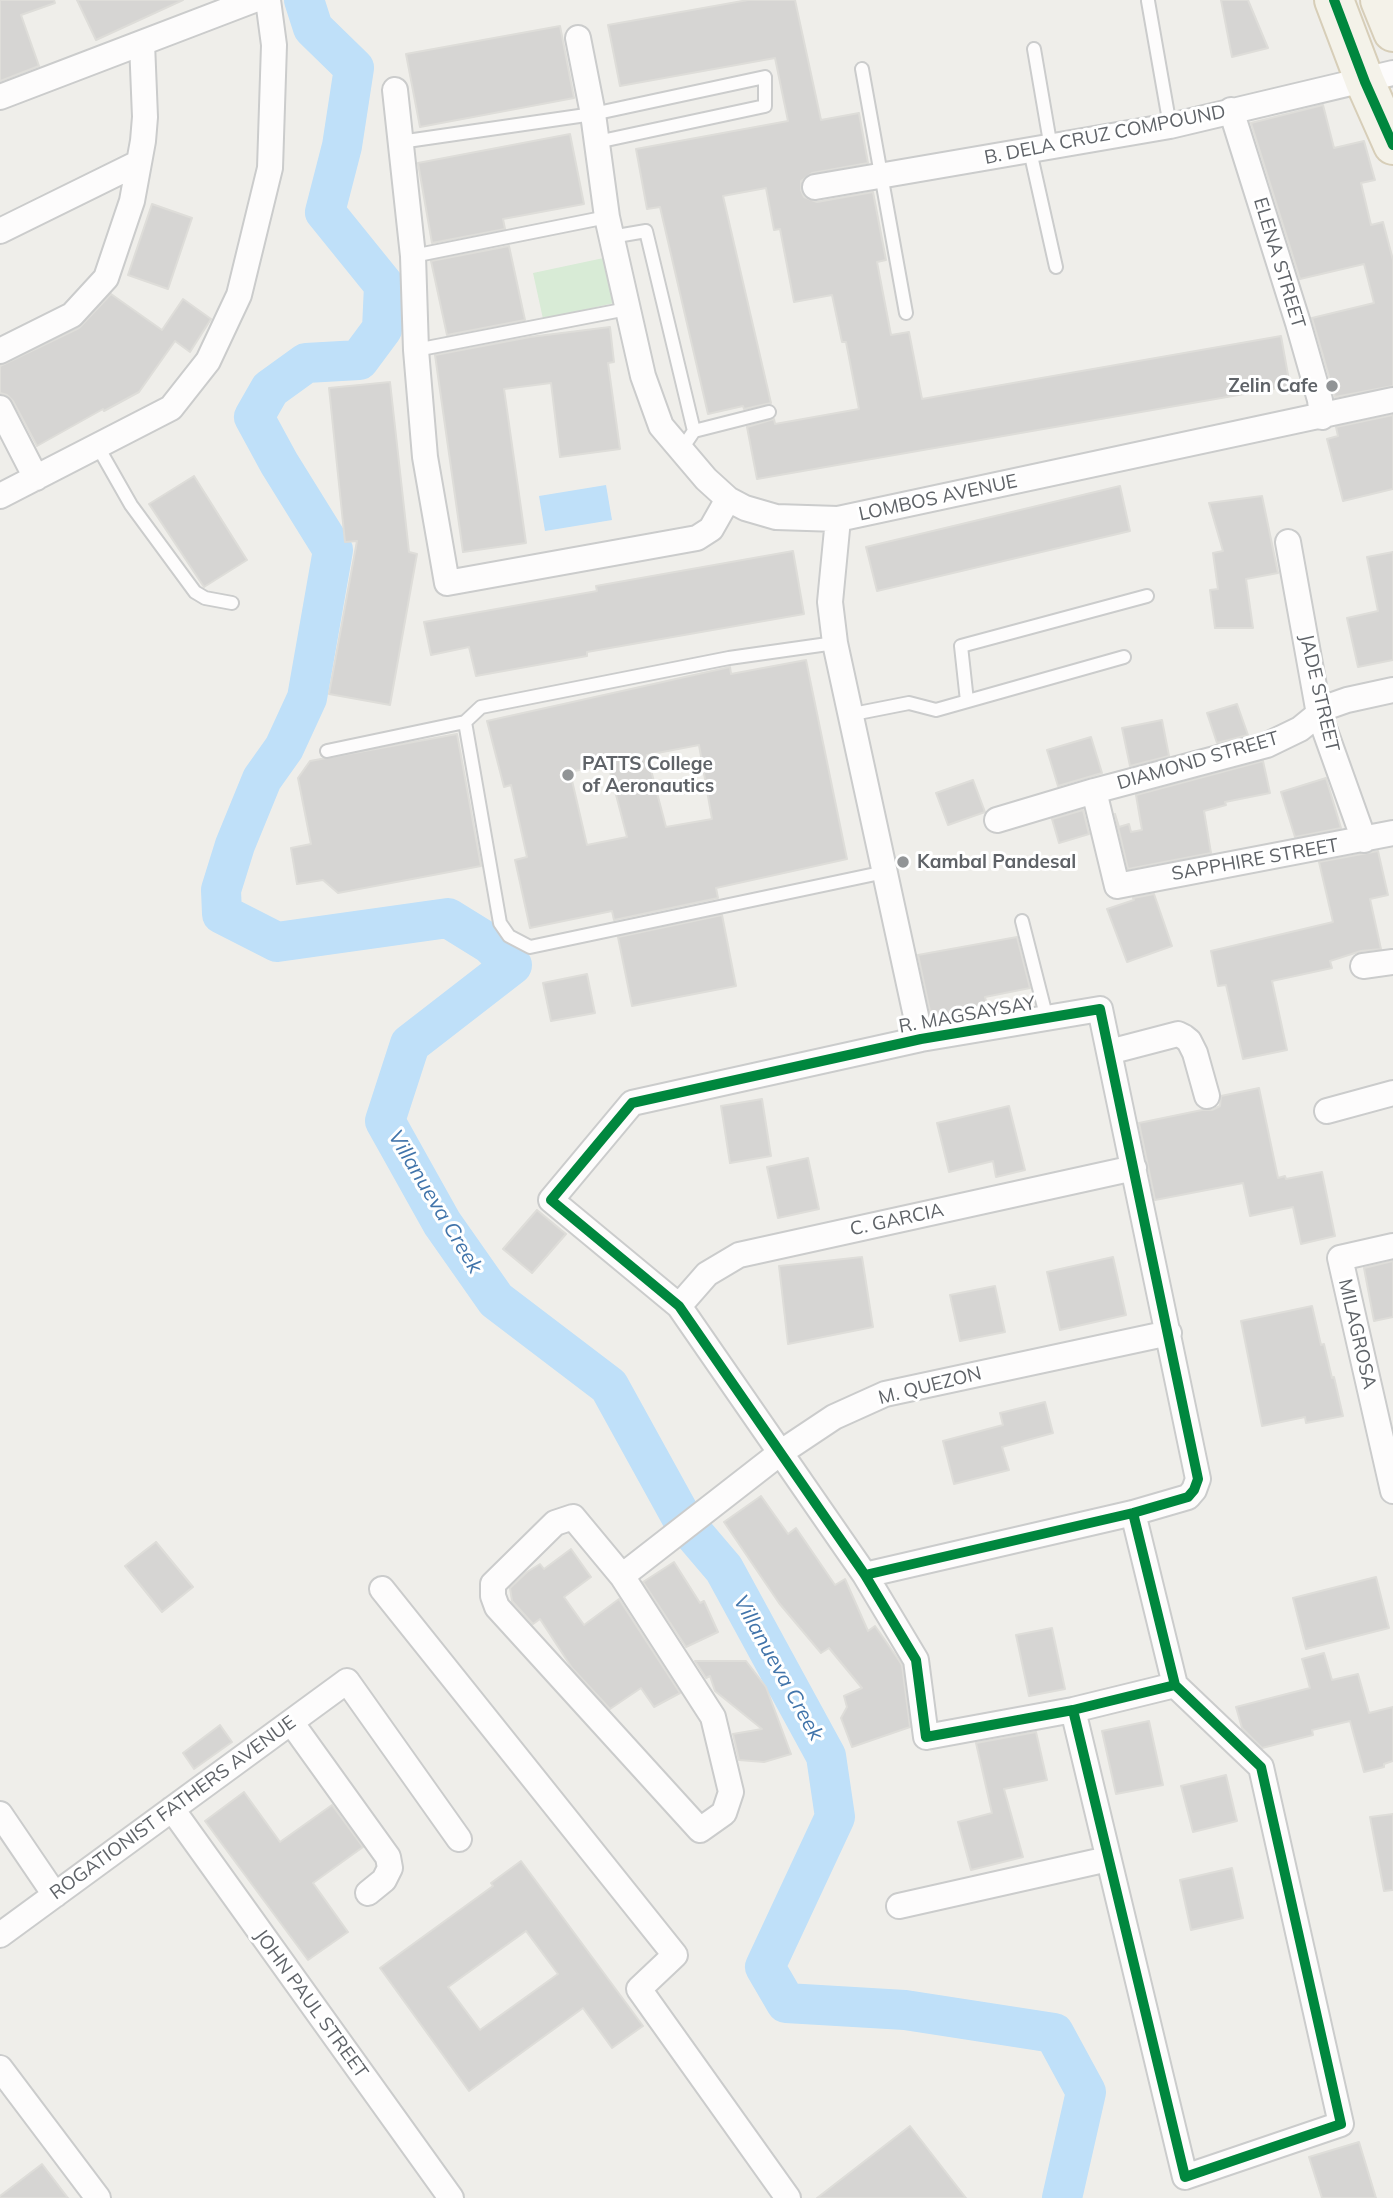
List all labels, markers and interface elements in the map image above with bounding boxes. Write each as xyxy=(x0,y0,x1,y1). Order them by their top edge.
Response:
street label: B. DELA CRUZ COMPOUND xyxy=(982,100,1228,170)
street label: ELENA STREET xyxy=(1248,195,1310,331)
place label: Zelin Cafe xyxy=(1228,375,1318,397)
marker: Zelin Cafe xyxy=(1324,378,1340,394)
street label: LOMBOS AVENUE xyxy=(857,470,1019,526)
street label: JADE STREET xyxy=(1294,632,1344,754)
street label: DIAMOND STREET xyxy=(1115,727,1281,795)
place label: PATTS College of Aeronautics xyxy=(582,753,714,797)
marker: PATTS College of Aeronautics xyxy=(560,767,576,783)
street label: SAPPHIRE STREET xyxy=(1170,834,1340,886)
place label: Kambal Pandesal xyxy=(917,851,1076,873)
marker: Kambal Pandesal xyxy=(895,854,911,870)
street label: R. MAGSAYSAY xyxy=(897,992,1037,1038)
water label: Villanueva Creek xyxy=(382,1126,488,1278)
street label: C. GARCIA xyxy=(848,1199,946,1241)
street label: MILAGROSA xyxy=(1333,1277,1381,1391)
street label: M. QUEZON xyxy=(876,1362,984,1410)
water label: Villanueva Creek xyxy=(728,1591,828,1745)
street label: ROGATIONIST FATHERS AVENUE xyxy=(46,1711,300,1905)
street label: JOHN PAUL STREET xyxy=(249,1925,373,2083)

